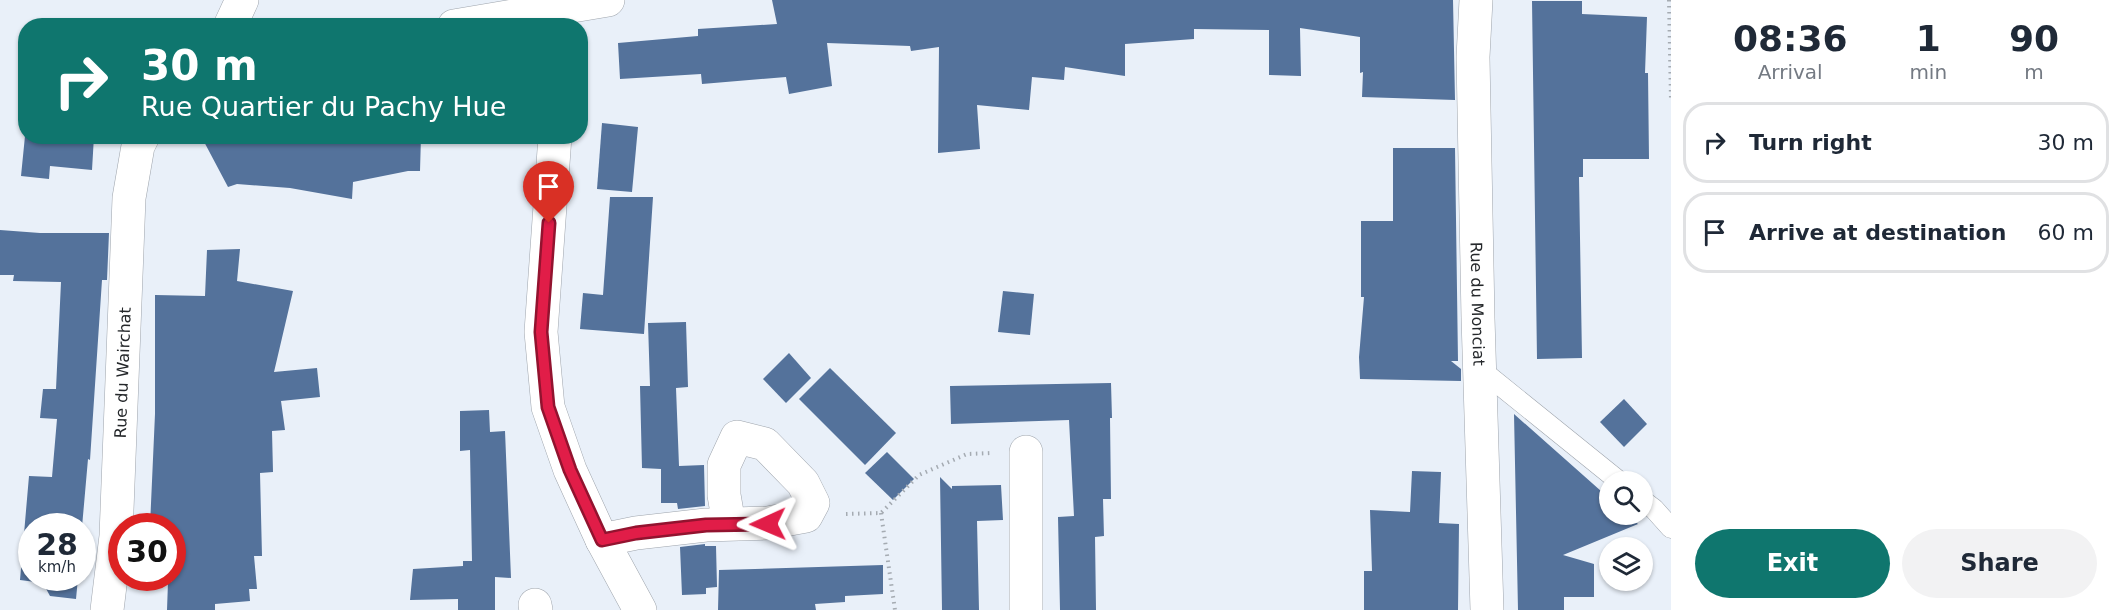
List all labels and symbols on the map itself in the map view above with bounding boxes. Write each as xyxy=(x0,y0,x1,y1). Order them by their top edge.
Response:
pin xyxy=(523,161,574,223)
street label: Rue du Monciat xyxy=(1467,242,1489,366)
street label: Rue du Wairchat xyxy=(110,307,134,439)
position arrow xyxy=(736,492,800,556)
speed limit sign: 30 xyxy=(108,513,186,591)

